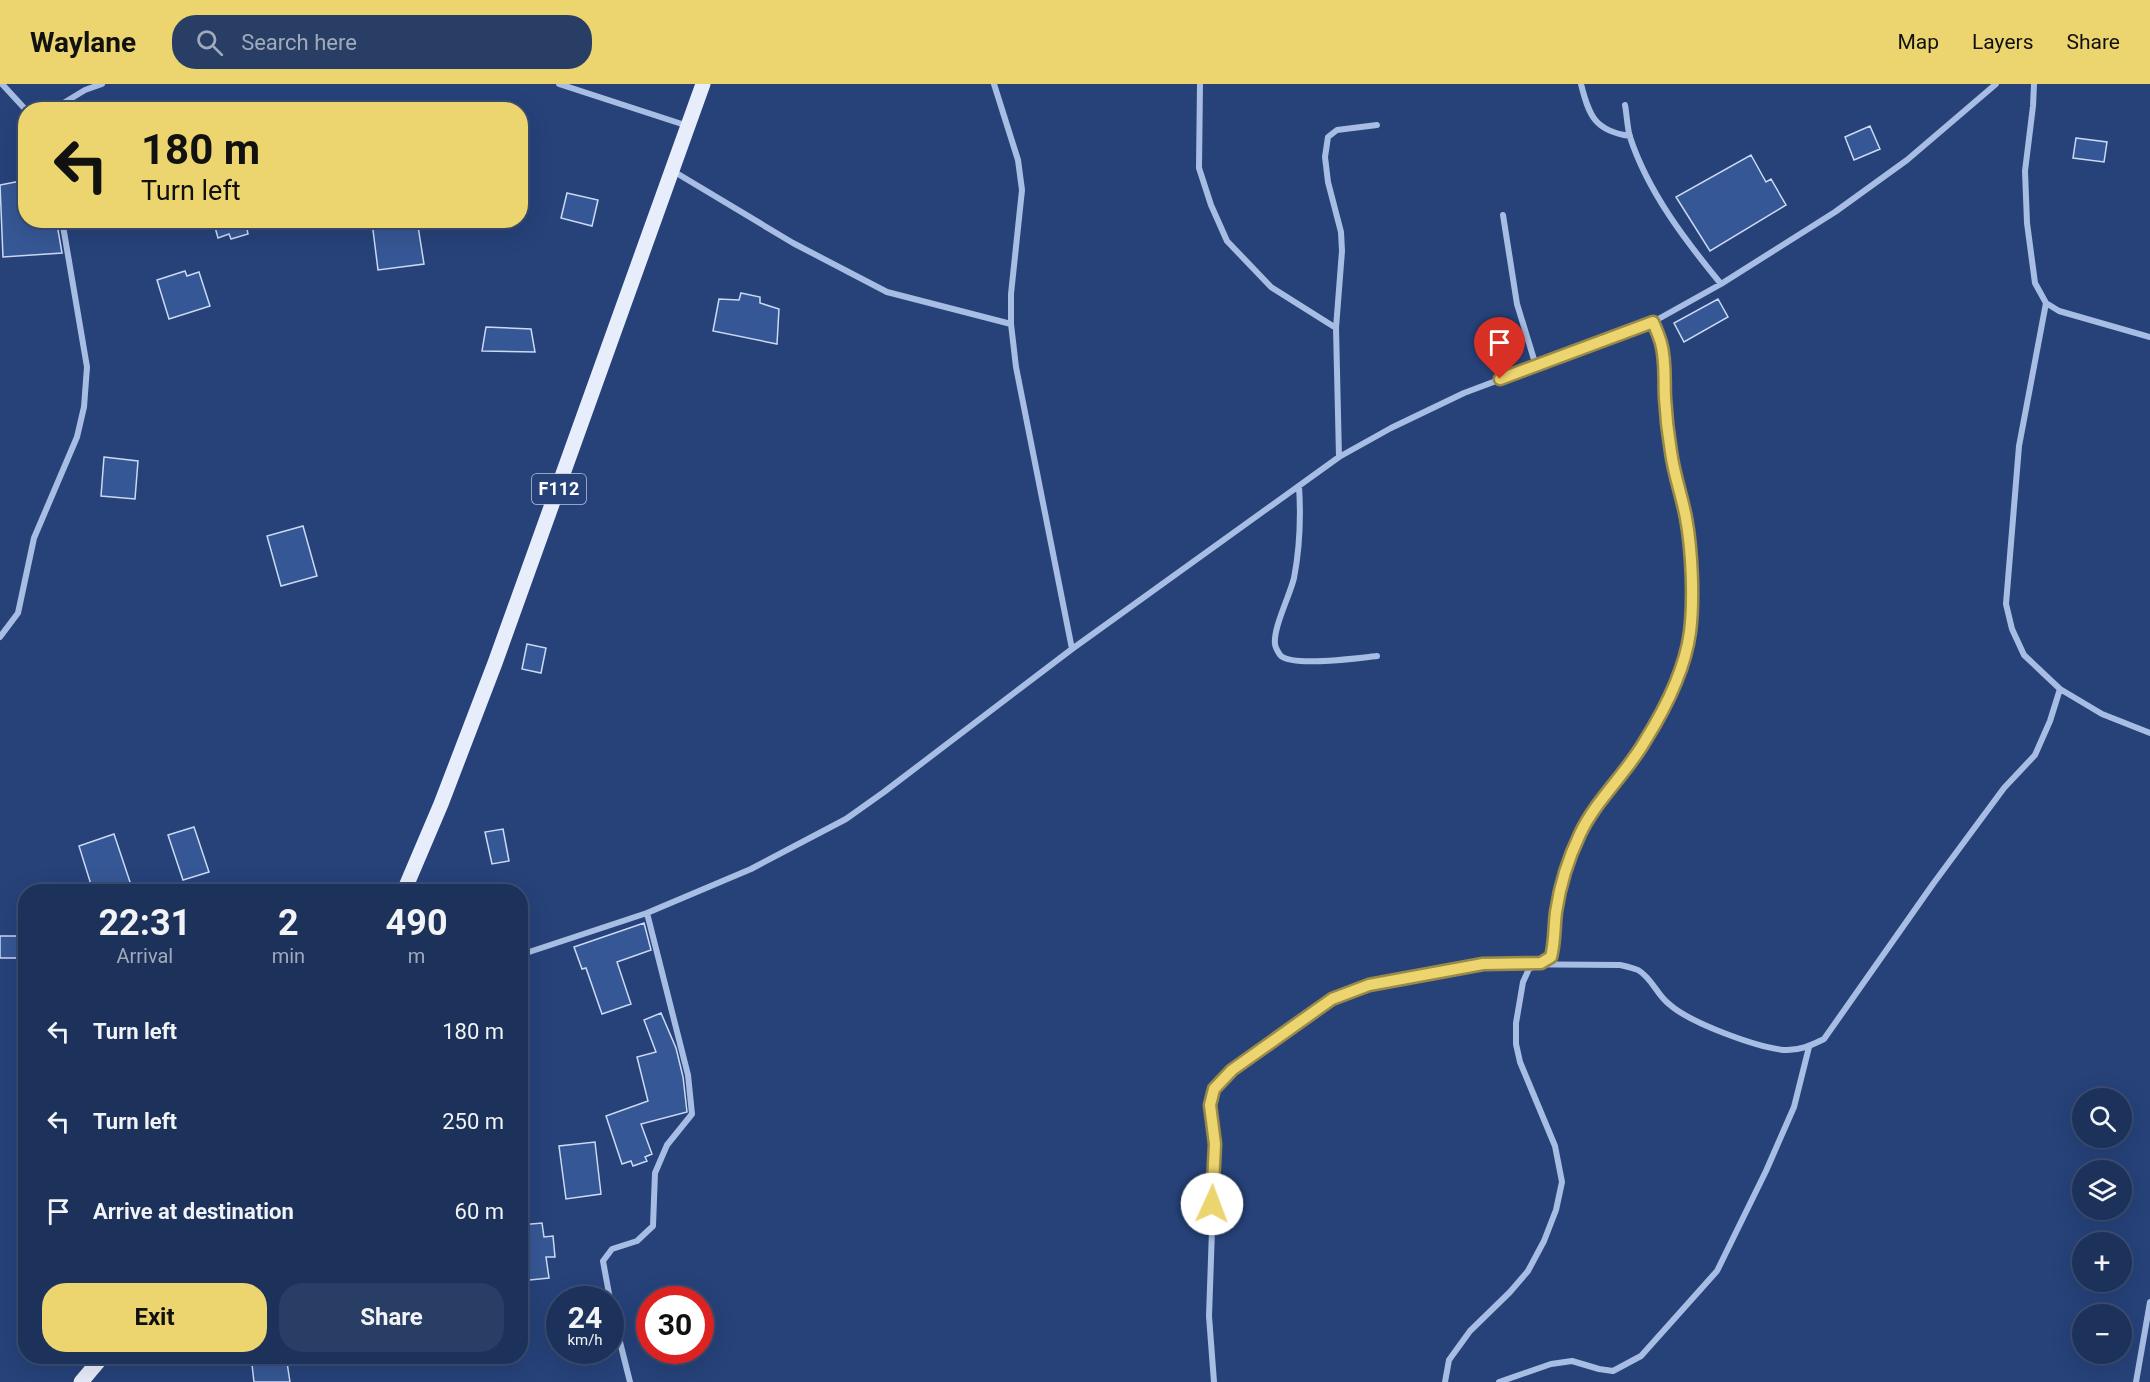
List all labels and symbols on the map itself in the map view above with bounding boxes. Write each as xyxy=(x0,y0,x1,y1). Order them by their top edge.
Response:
pin xyxy=(1474,317,1525,379)
road number: F112 xyxy=(532,474,586,504)
position arrow xyxy=(1180,1172,1244,1236)
speed limit sign: 30 xyxy=(636,1286,714,1364)

